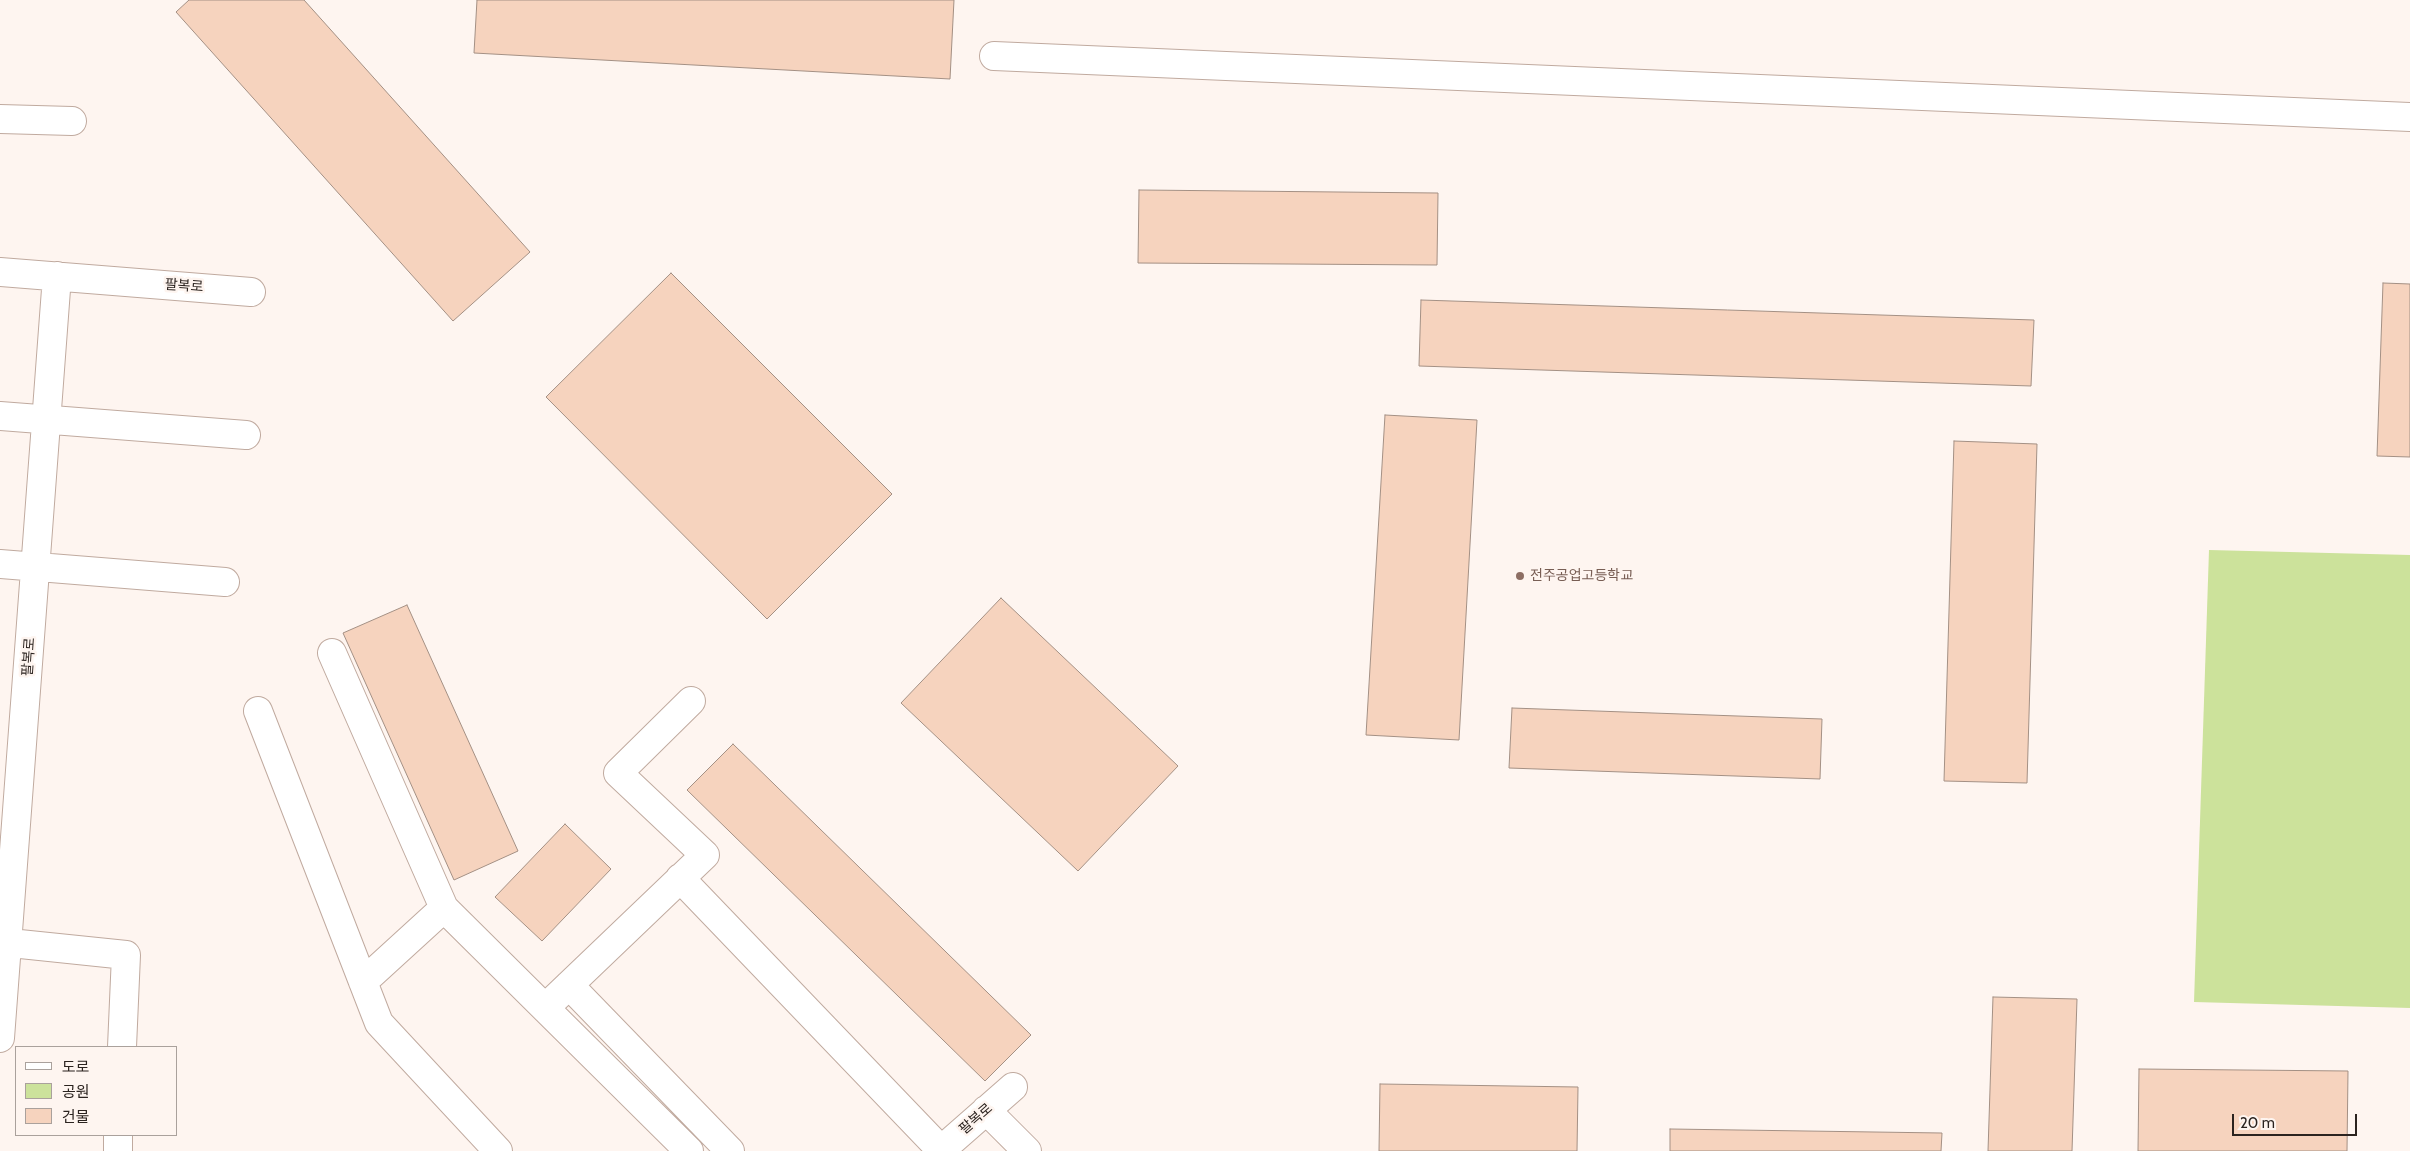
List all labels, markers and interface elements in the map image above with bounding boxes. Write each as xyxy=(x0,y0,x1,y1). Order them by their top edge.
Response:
street label: 팔복로 xyxy=(164,276,204,296)
place label: 전주공업고등학교 xyxy=(1530,568,1633,584)
marker: 전주공업고등학교 xyxy=(1514,570,1526,582)
street label: 팔복로 xyxy=(19,637,39,677)
legend xyxy=(15,1046,178,1136)
text: 도로 xyxy=(62,1058,90,1076)
text: 공원 xyxy=(62,1083,90,1101)
street label: 팔복로 xyxy=(956,1100,996,1138)
scale bar xyxy=(2235,1104,2360,1136)
text: 건물 xyxy=(62,1108,90,1126)
text: 20 m xyxy=(2240,1114,2275,1132)

